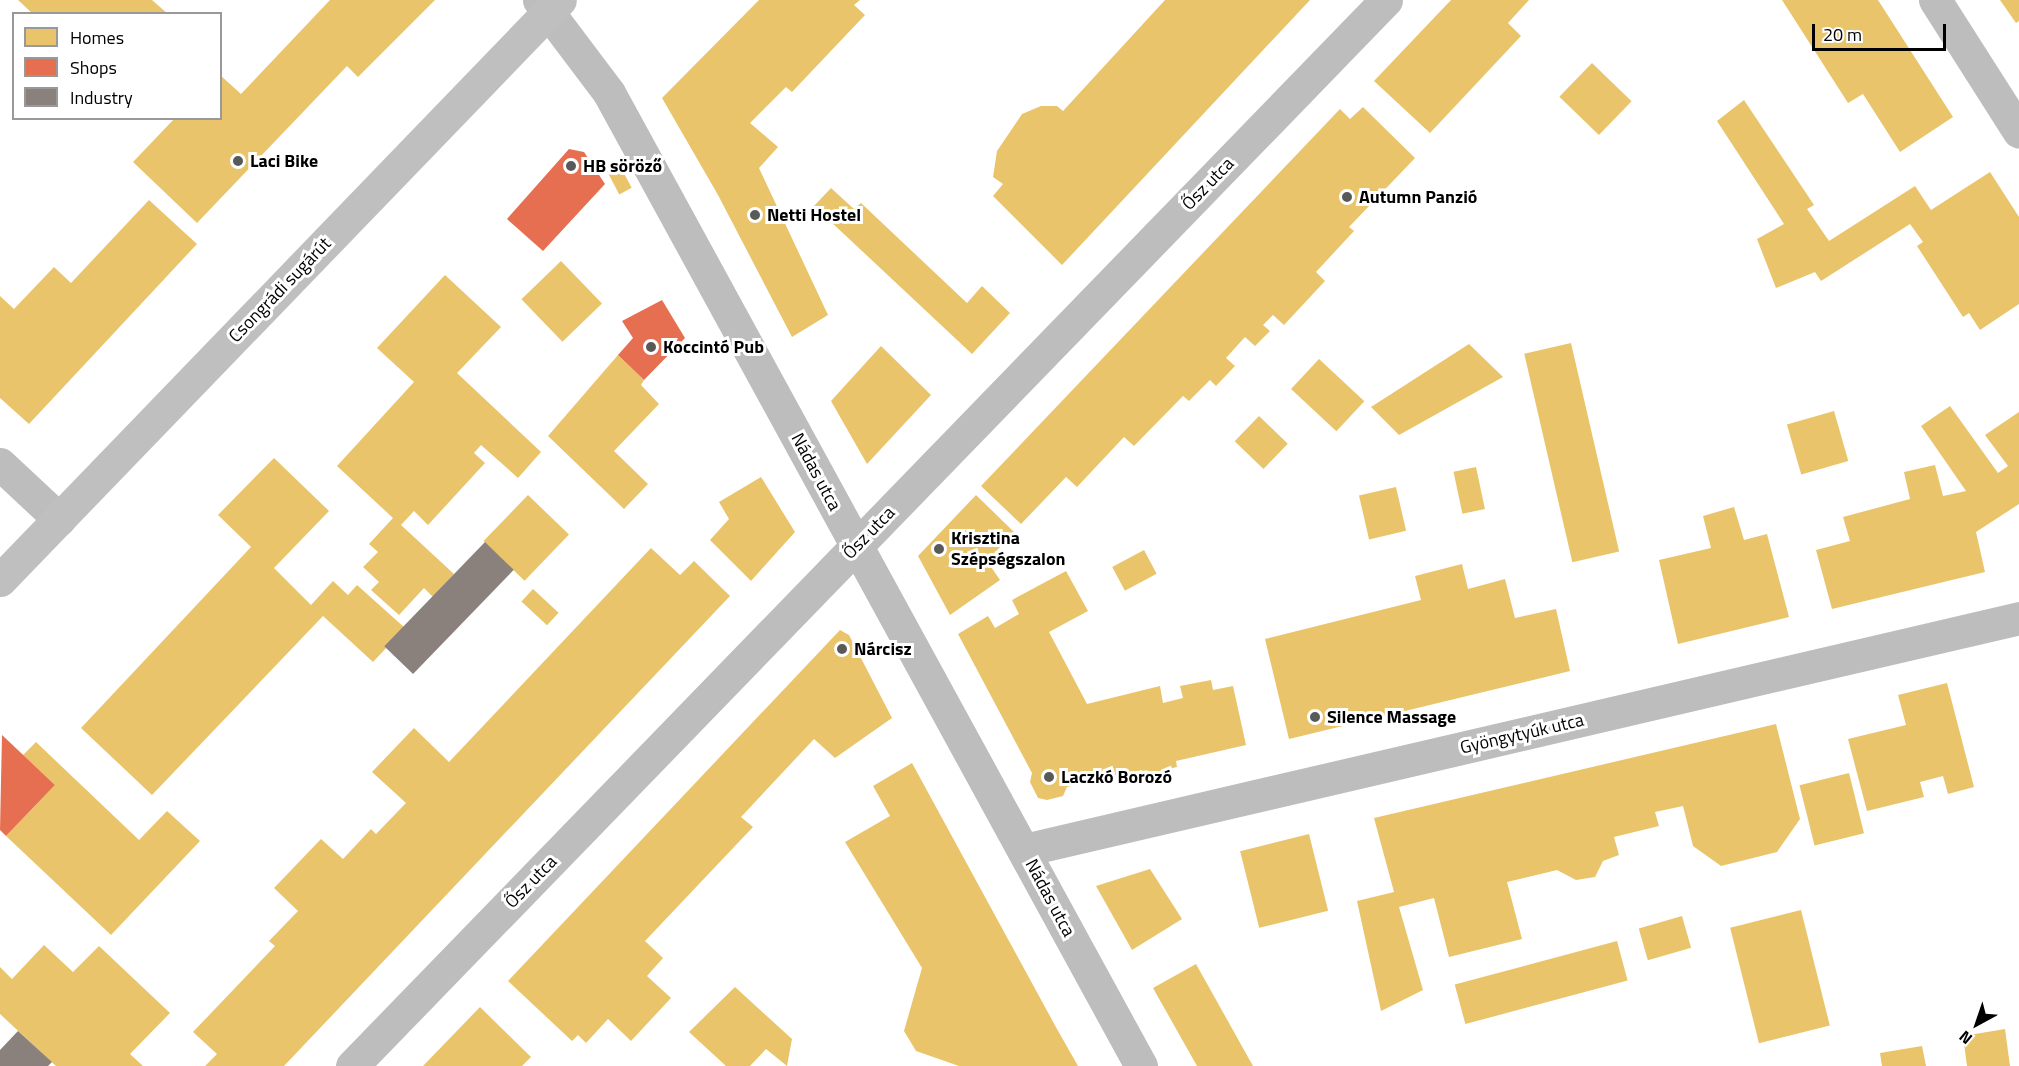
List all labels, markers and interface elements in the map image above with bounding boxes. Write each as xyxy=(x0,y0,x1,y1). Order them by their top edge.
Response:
legend xyxy=(12,12,222,120)
scale bar xyxy=(1815,12,1948,50)
text: 20 m xyxy=(1823,21,1862,48)
text: Homes xyxy=(70,24,124,51)
text: Shops xyxy=(70,54,117,81)
text: Industry xyxy=(70,84,133,111)
place label: Laci Bike xyxy=(250,150,318,172)
street label: Ősz utca xyxy=(1178,153,1238,215)
marker: Laci Bike xyxy=(231,154,245,168)
place label: HB söröző xyxy=(583,155,662,177)
marker: HB söröző xyxy=(564,159,578,173)
place label: Autumn Panzió xyxy=(1359,186,1477,208)
marker: Autumn Panzió xyxy=(1340,190,1354,204)
place label: Netti Hostel xyxy=(767,204,861,226)
marker: Netti Hostel xyxy=(748,208,762,222)
street label: Csongrádi sugárút xyxy=(224,233,336,347)
place label: Koccintó Pub xyxy=(663,336,764,358)
marker: Koccintó Pub xyxy=(644,340,658,354)
street label: Nádas utca xyxy=(787,429,845,515)
street label: Ősz utca xyxy=(839,502,899,564)
place label: Krisztina Szépségszalon xyxy=(951,528,1065,570)
marker: Krisztina Szépségszalon xyxy=(932,542,946,556)
place label: Nárcisz xyxy=(854,638,912,660)
marker: Nárcisz xyxy=(835,642,849,656)
place label: Silence Massage xyxy=(1327,706,1456,728)
street label: Gyöngytyúk utca xyxy=(1458,709,1586,759)
marker: Silence Massage xyxy=(1308,710,1322,724)
place label: Laczkó Borozó xyxy=(1061,766,1172,788)
marker: Laczkó Borozó xyxy=(1042,770,1056,784)
street label: Ősz utca xyxy=(501,851,561,913)
street label: Nádas utca xyxy=(1021,855,1079,941)
north arrow xyxy=(1947,994,2007,1054)
text: N xyxy=(1953,1025,1977,1051)

